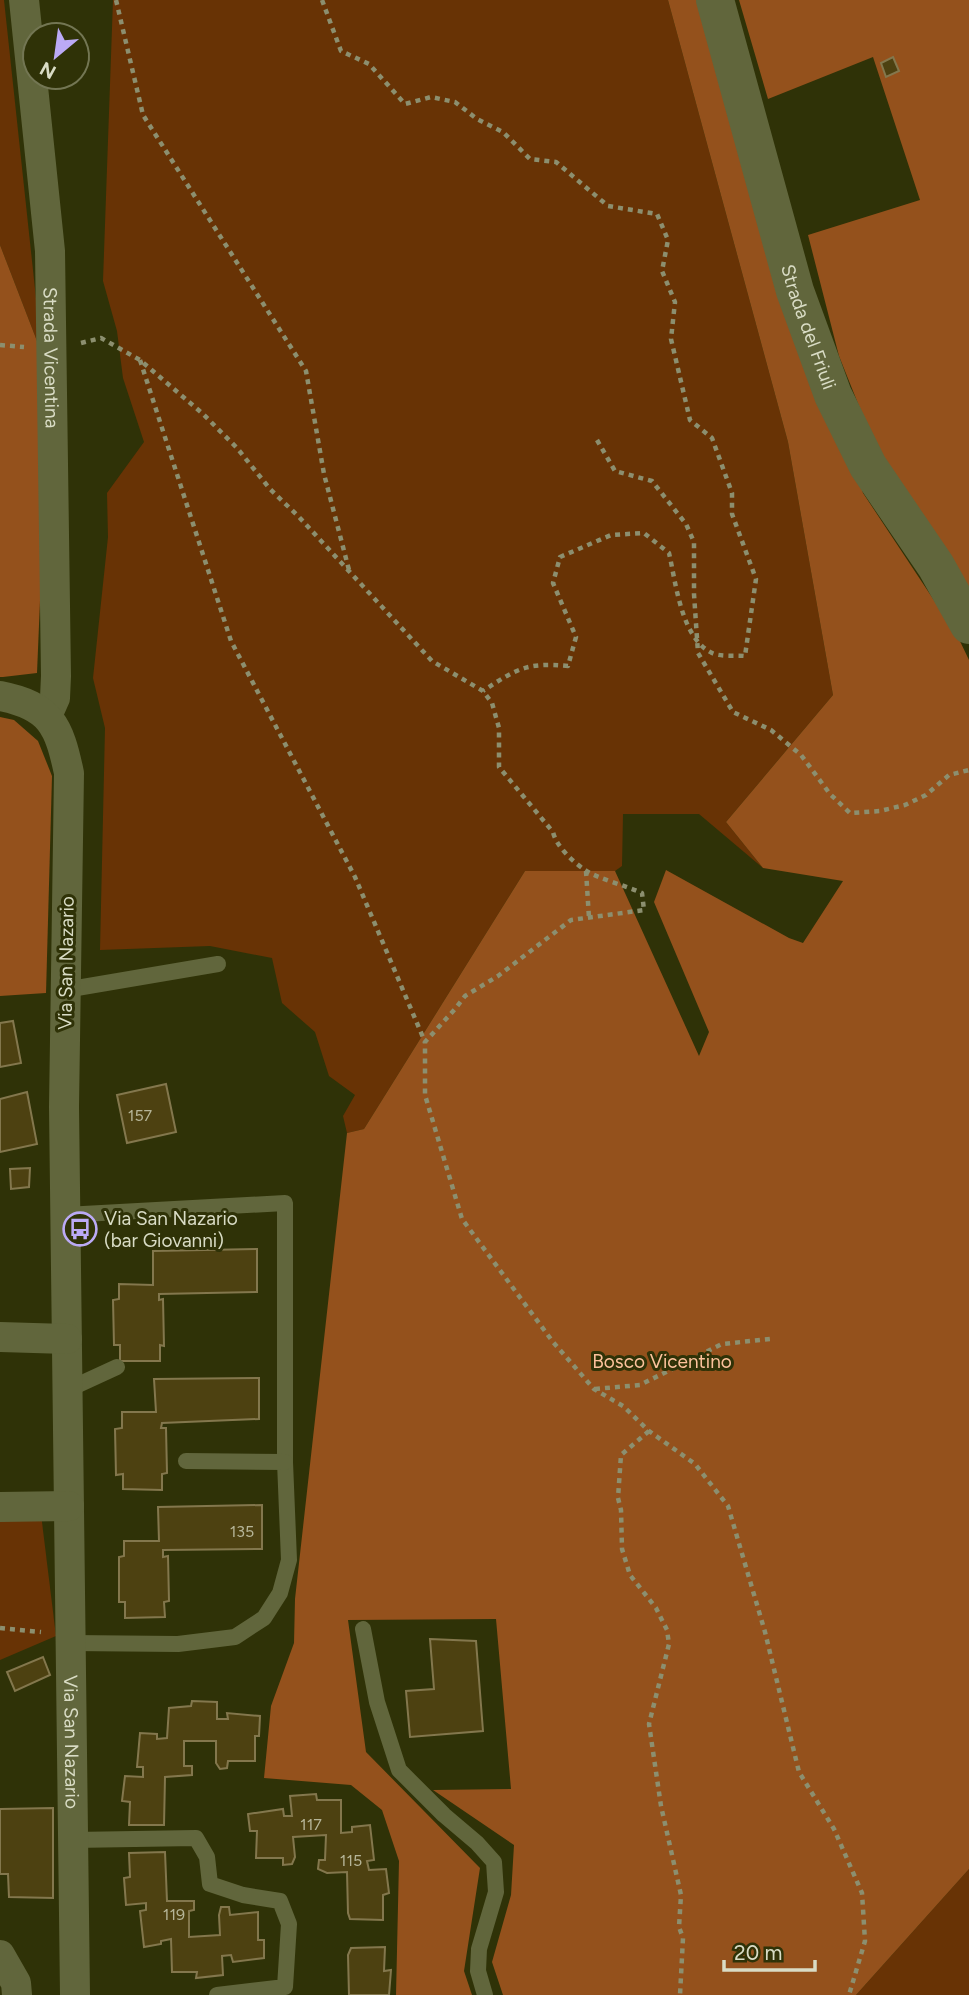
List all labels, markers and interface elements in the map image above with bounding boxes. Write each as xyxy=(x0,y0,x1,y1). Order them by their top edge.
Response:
north arrow xyxy=(21,21,91,91)
text: N xyxy=(36,57,60,84)
street label: Strada del Friuli xyxy=(777,262,841,392)
street label: Strada Vicentina xyxy=(39,287,64,428)
street label: Via San Nazario xyxy=(53,896,79,1030)
house number: 157 xyxy=(128,1106,153,1125)
place label: Via San Nazario (bar Giovanni) xyxy=(104,1207,238,1252)
bus stop icon: Via San Nazario (bar Giovanni) xyxy=(61,1210,99,1248)
park label: Bosco Vicentino xyxy=(592,1350,732,1373)
house number: 135 xyxy=(230,1522,254,1541)
street label: Via San Nazario xyxy=(60,1675,84,1809)
house number: 117 xyxy=(300,1815,322,1834)
house number: 115 xyxy=(340,1851,362,1870)
house number: 119 xyxy=(163,1905,185,1924)
scale bar xyxy=(724,1928,815,1972)
text: 20 m xyxy=(734,1940,782,1965)

